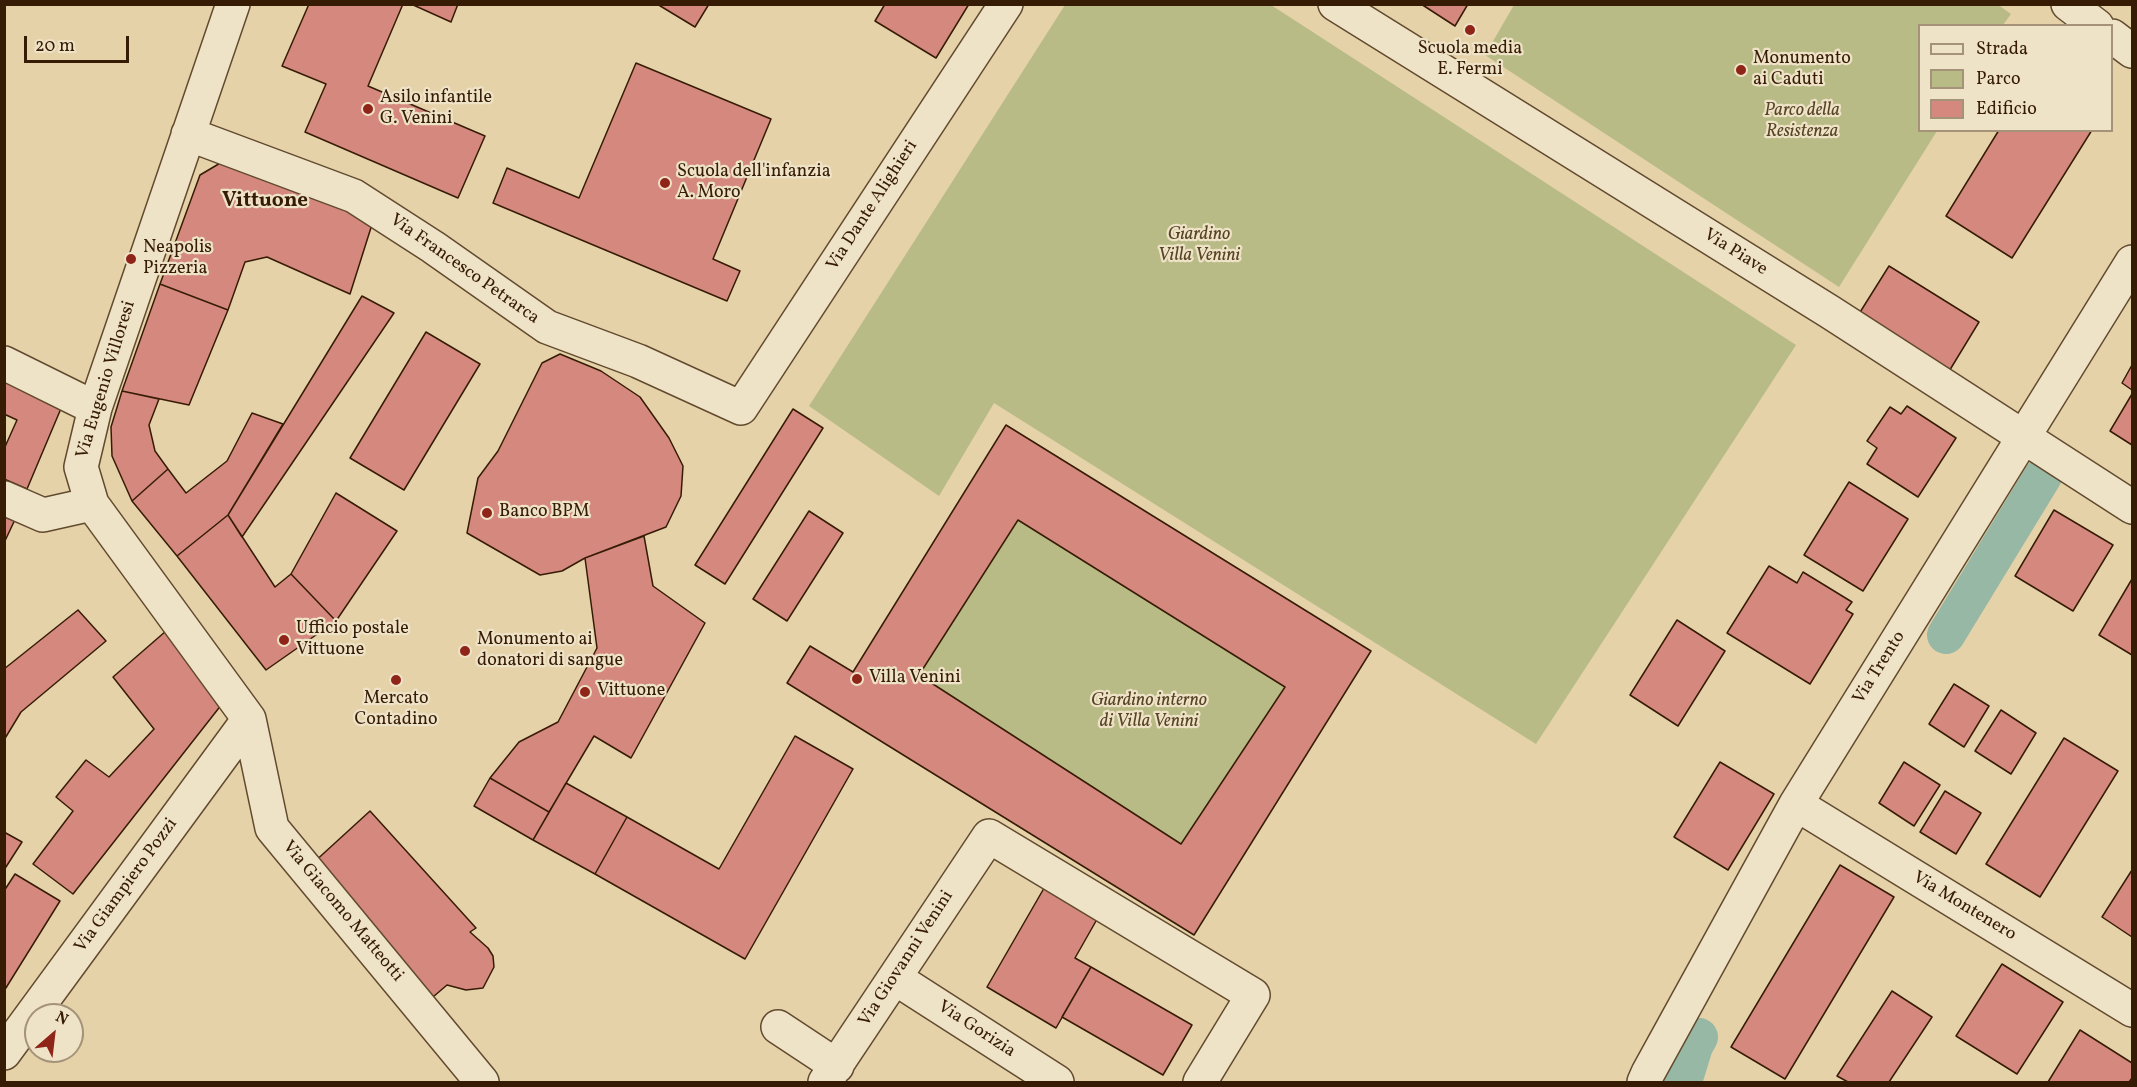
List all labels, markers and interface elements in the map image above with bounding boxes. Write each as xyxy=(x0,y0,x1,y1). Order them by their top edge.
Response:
marker: Scuola media E. Fermi xyxy=(1463,23,1477,37)
scale bar xyxy=(27,24,132,62)
legend xyxy=(1918,24,2113,132)
text: 20 m xyxy=(35,34,75,59)
text: Strada xyxy=(1976,37,2028,62)
place label: Scuola media E. Fermi xyxy=(1418,39,1522,82)
place label: Monumento ai Caduti xyxy=(1753,49,1851,92)
marker: Monumento ai Caduti xyxy=(1734,63,1748,77)
text: Parco xyxy=(1976,67,2021,92)
place label: Asilo infantile G. Venini xyxy=(380,88,492,130)
text: Edificio xyxy=(1976,97,2037,122)
park label: Parco della Resistenza xyxy=(1764,101,1840,144)
marker: Asilo infantile G. Venini xyxy=(361,102,375,116)
street label: Via Dante Alighieri xyxy=(823,137,923,275)
place label: Scuola dell'infanzia A. Moro xyxy=(677,162,831,204)
marker: Scuola dell'infanzia A. Moro xyxy=(658,176,672,190)
district label: Vittuone xyxy=(222,189,308,215)
street label: Via Francesco Petrarca xyxy=(385,210,543,330)
park label: Giardino Villa Venini xyxy=(1158,225,1240,268)
street label: Via Piave xyxy=(1699,225,1771,281)
place label: Neapolis Pizzeria xyxy=(143,238,212,280)
marker: Neapolis Pizzeria xyxy=(124,252,138,266)
street label: Via Eugenio Villoresi xyxy=(73,298,141,462)
place label: Banco BPM xyxy=(499,502,590,524)
marker: Banco BPM xyxy=(480,506,494,520)
place label: Ufficio postale Vittuone xyxy=(296,619,409,662)
street label: Via Trento xyxy=(1849,628,1911,708)
place label: Monumento ai donatori di sangue xyxy=(477,630,623,672)
marker: Ufficio postale Vittuone xyxy=(277,633,291,647)
marker: Monumento ai donatori di sangue xyxy=(458,644,472,658)
place label: Villa Venini xyxy=(869,668,961,690)
marker: Villa Venini xyxy=(850,672,864,686)
marker: Mercato Contadino xyxy=(389,673,403,687)
place label: Vittuone xyxy=(597,681,665,703)
marker: Vittuone xyxy=(578,685,592,699)
place label: Mercato Contadino xyxy=(354,689,438,732)
park label: Giardino interno di Villa Venini xyxy=(1091,691,1207,734)
street label: Via Giampiero Pozzi xyxy=(71,815,183,957)
street label: Via Giacomo Matteotti xyxy=(277,837,407,987)
street label: Via Montenero xyxy=(1908,868,2020,946)
street label: Via Giovanni Venini xyxy=(855,887,959,1031)
street label: Via Gorizia xyxy=(933,997,1019,1063)
north arrow xyxy=(24,1003,84,1063)
text: N xyxy=(51,1006,72,1031)

